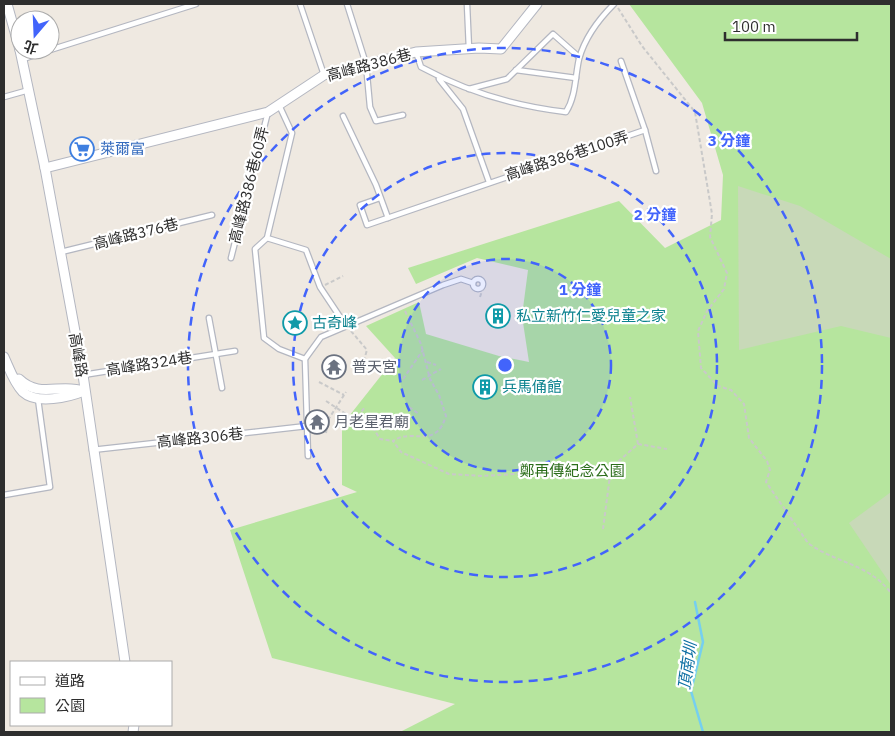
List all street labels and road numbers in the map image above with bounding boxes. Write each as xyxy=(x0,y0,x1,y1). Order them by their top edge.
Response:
street label: 高峰路386巷 xyxy=(324,44,413,85)
street label: 高峰路386巷60弄 xyxy=(225,124,272,245)
street label: 高峰路386巷100弄 xyxy=(503,127,631,184)
street label: 高峰路376巷 xyxy=(91,214,180,253)
street label: 高峰路 xyxy=(65,331,92,379)
street label: 高峰路324巷 xyxy=(104,347,193,380)
street label: 高峰路306巷 xyxy=(156,424,244,451)

